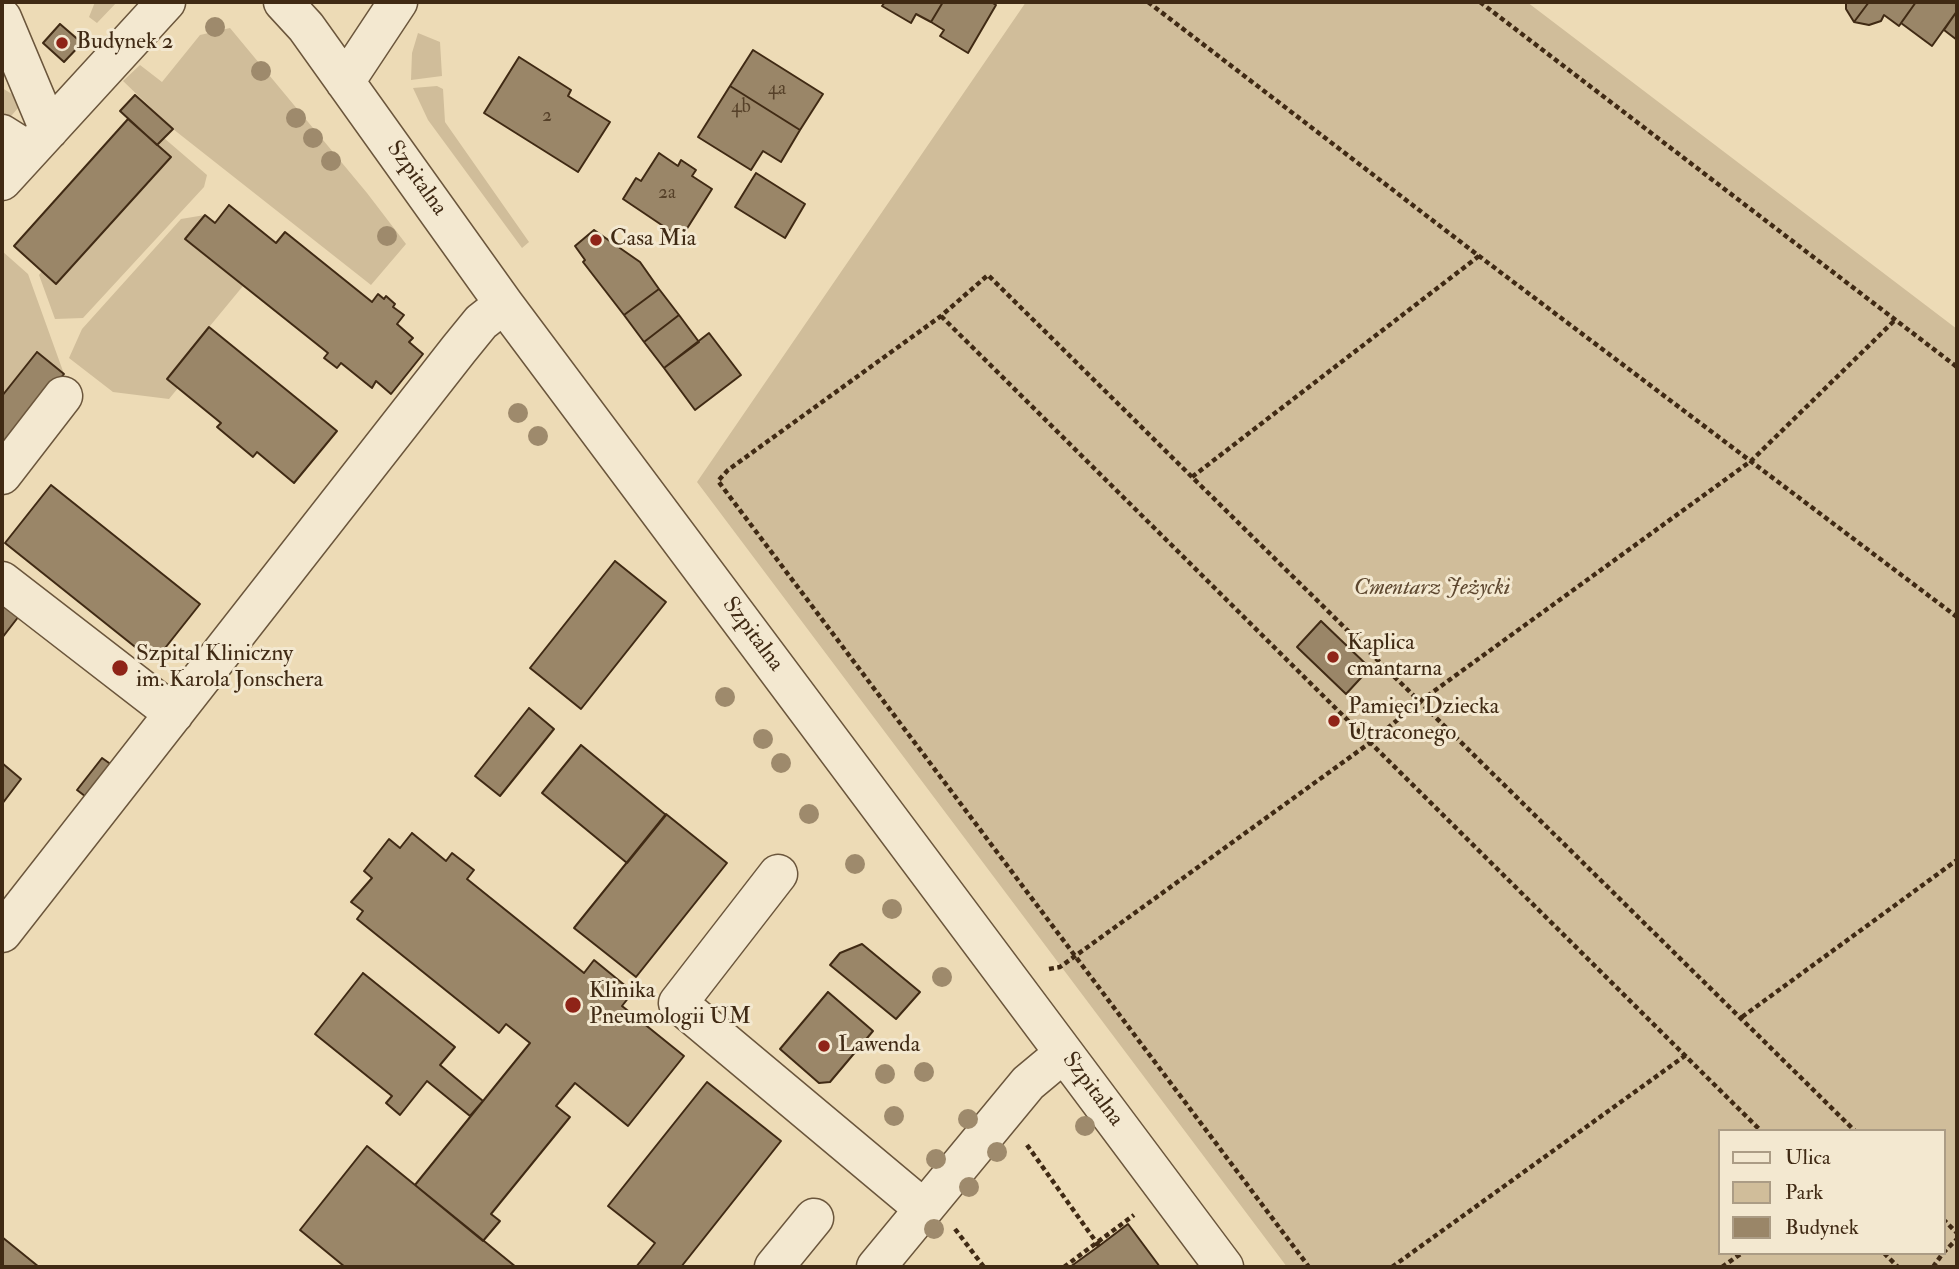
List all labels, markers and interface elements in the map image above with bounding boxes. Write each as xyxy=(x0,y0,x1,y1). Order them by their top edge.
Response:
place label: Budynek 2 xyxy=(76,29,173,57)
marker: Budynek 2 xyxy=(54,35,70,51)
house number: 4a xyxy=(768,79,786,101)
house number: 4b xyxy=(731,97,751,119)
house number: 2 xyxy=(542,106,552,128)
street label: Szpitalna xyxy=(380,136,452,222)
house number: 2a xyxy=(658,183,676,205)
place label: Casa Mia xyxy=(610,226,696,254)
marker: Casa Mia xyxy=(588,232,604,248)
park label: Cmentarz Jeżycki xyxy=(1354,575,1510,603)
street label: Szpitalna xyxy=(715,593,789,677)
place label: Kaplica cmantarna xyxy=(1347,630,1442,684)
place label: Szpital Kliniczny im. Karola Jonschera xyxy=(136,641,323,695)
marker: Kaplica cmantarna xyxy=(1325,649,1341,665)
marker: Szpital Kliniczny im. Karola Jonschera xyxy=(110,658,130,678)
place label: Pamięci Dziecka Utraconego xyxy=(1348,694,1499,748)
marker: Pamięci Dziecka Utraconego xyxy=(1326,713,1342,729)
place label: Klinika Pneumologii UM xyxy=(589,978,751,1032)
marker: Klinika Pneumologii UM xyxy=(563,995,583,1015)
place label: Lawenda xyxy=(838,1032,920,1060)
marker: Lawenda xyxy=(816,1038,832,1054)
street label: Szpitalna xyxy=(1055,1048,1129,1132)
legend xyxy=(1717,1129,1945,1255)
text: Ulica xyxy=(1785,1144,1831,1171)
text: Park xyxy=(1785,1179,1823,1206)
text: Budynek xyxy=(1785,1214,1859,1241)

